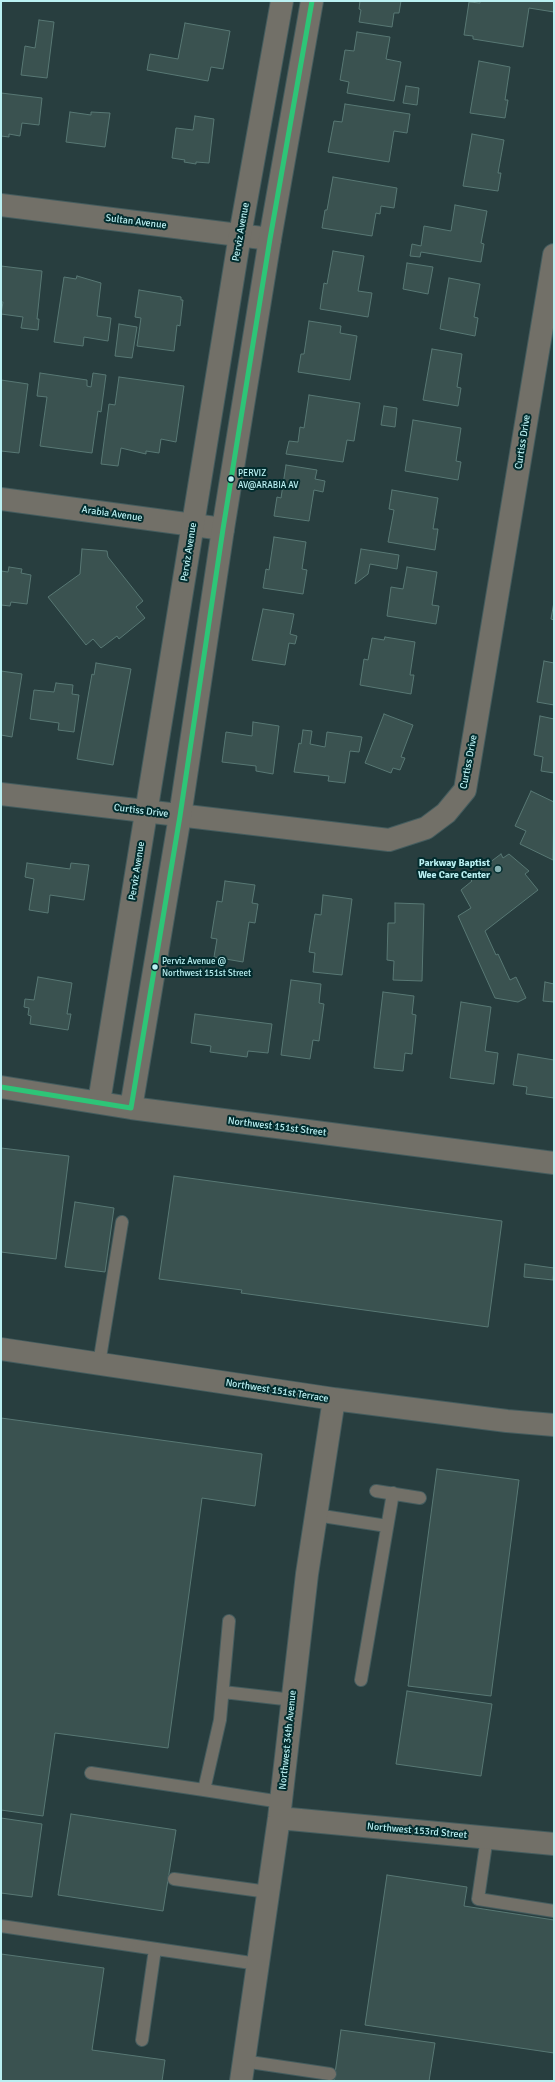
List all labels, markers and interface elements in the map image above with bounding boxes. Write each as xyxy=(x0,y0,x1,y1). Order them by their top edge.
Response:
street label: Perviz Avenue xyxy=(230,202,252,262)
street label: Sultan Avenue xyxy=(105,212,167,232)
street label: Curtiss Drive xyxy=(513,414,533,470)
place label: PERVIZ AV@ARABIA AV xyxy=(238,469,299,490)
marker: PERVIZ AV@ARABIA AV xyxy=(226,474,236,484)
street label: Arabia Avenue xyxy=(81,504,143,524)
street label: Perviz Avenue xyxy=(178,522,200,582)
street label: Curtiss Drive xyxy=(458,734,480,790)
street label: Curtiss Drive xyxy=(113,802,169,820)
street label: Perviz Avenue xyxy=(126,841,148,901)
place label: Parkway Baptist Wee Care Center xyxy=(418,857,490,880)
marker: Parkway Baptist Wee Care Center xyxy=(493,864,503,874)
place label: Perviz Avenue @ Northwest 151st Street xyxy=(162,957,251,978)
marker: Perviz Avenue @ Northwest 151st Street xyxy=(150,962,160,972)
street label: Northwest 151st Street xyxy=(227,1115,327,1139)
street label: Northwest 151st Terrace xyxy=(225,1377,329,1405)
street label: Northwest 34th Avenue xyxy=(277,1690,299,1790)
street label: Northwest 153rd Street xyxy=(367,1821,467,1841)

